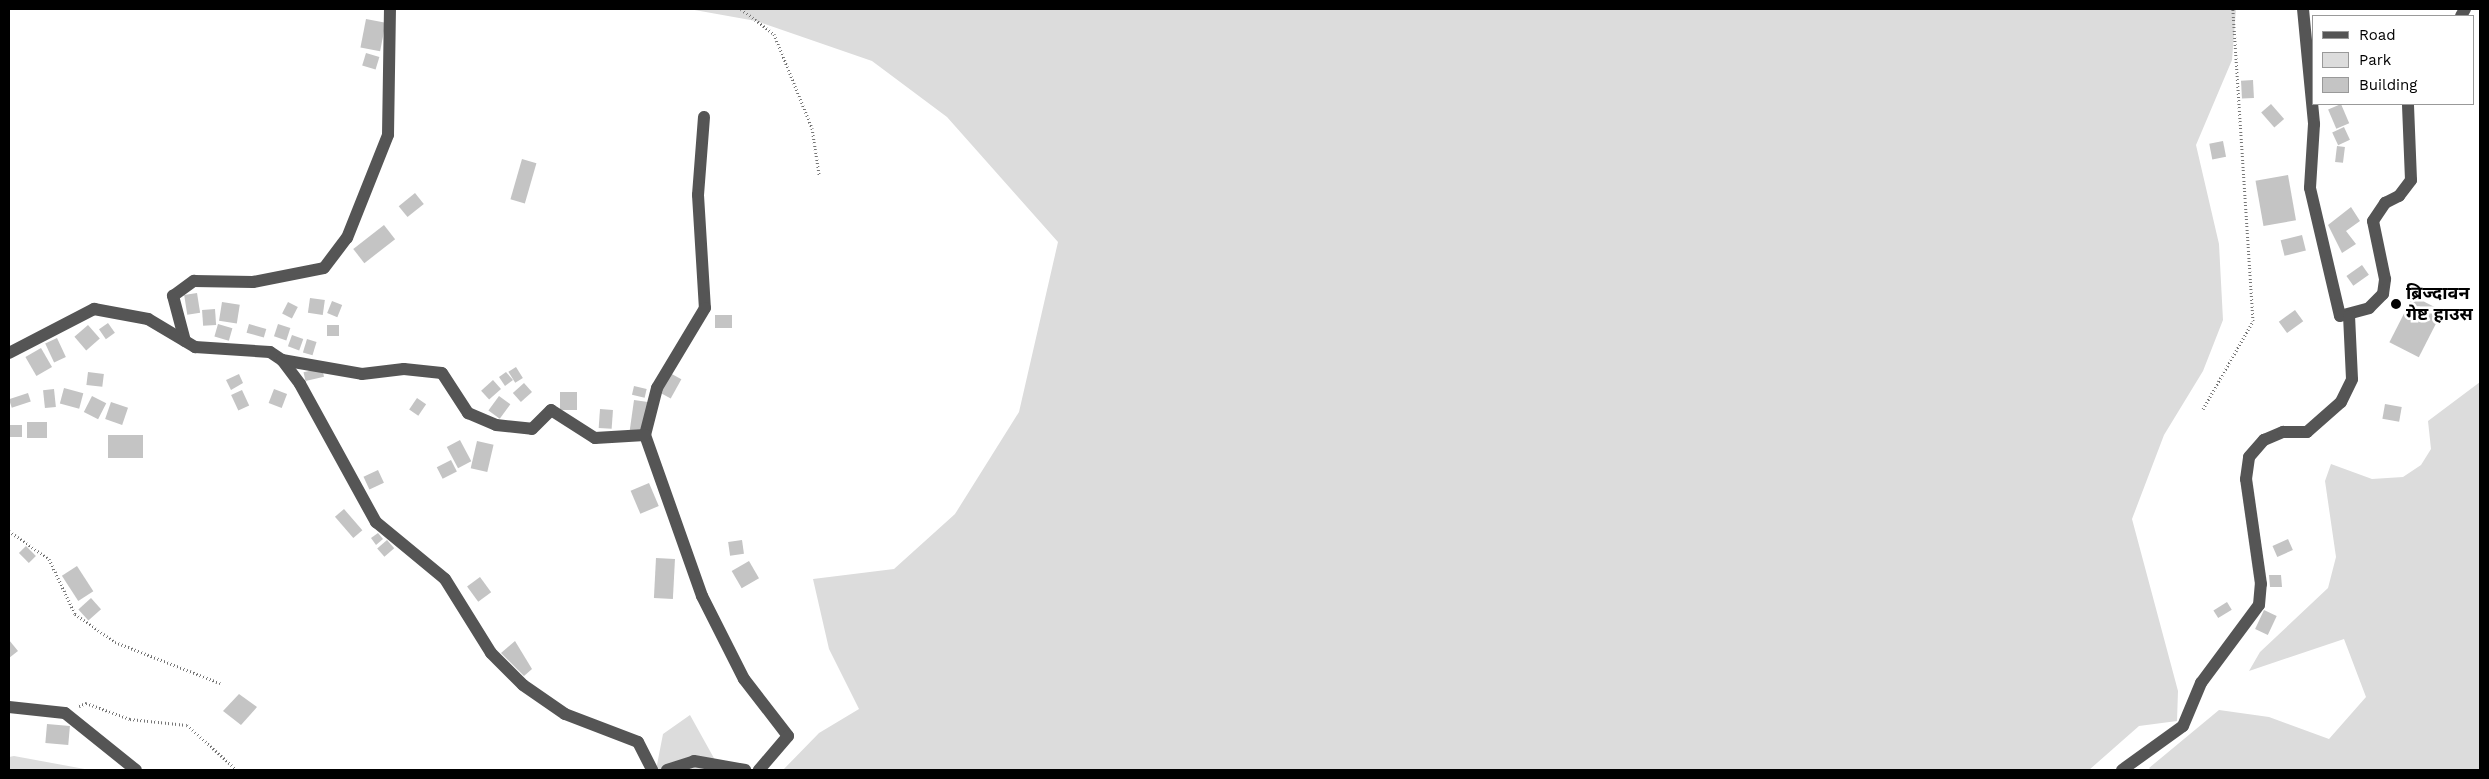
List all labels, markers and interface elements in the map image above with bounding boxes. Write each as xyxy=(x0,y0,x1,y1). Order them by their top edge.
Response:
legend xyxy=(2312,15,2474,105)
text: Road xyxy=(2359,26,2396,44)
text: Park xyxy=(2359,51,2391,69)
text: Building xyxy=(2359,76,2417,94)
place label: ब्रिज्दावन गेष्ट हाउस xyxy=(2406,283,2473,326)
marker: ब्रिज्दावन गेष्ट हाउस xyxy=(2390,298,2402,310)

